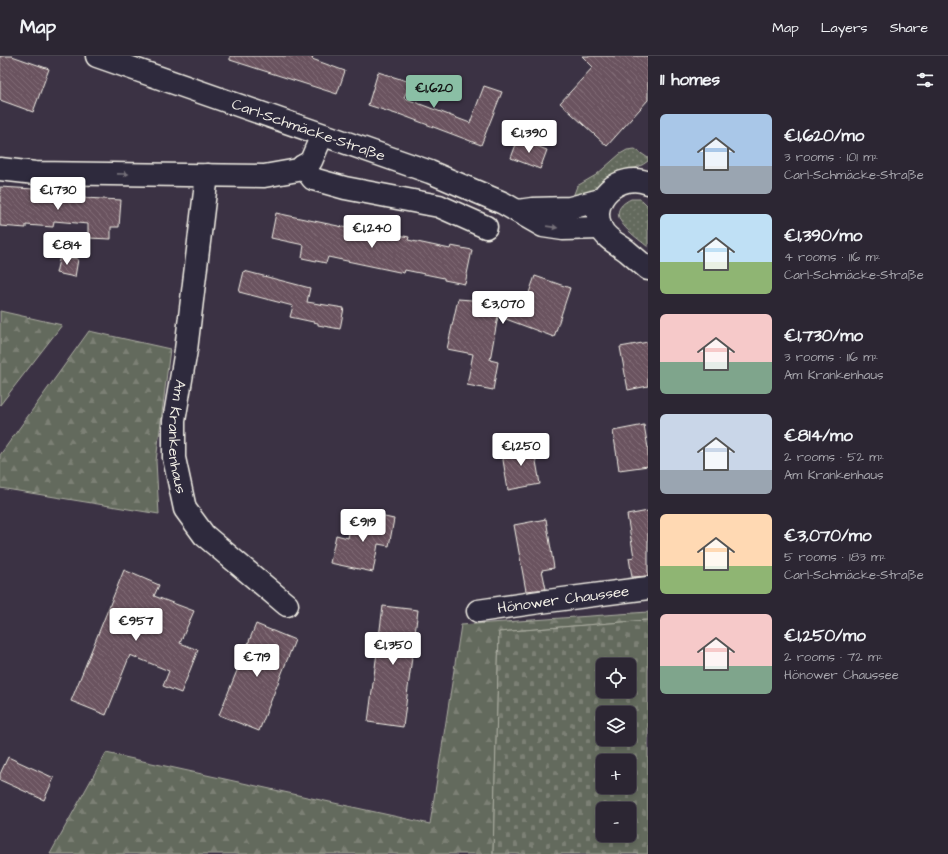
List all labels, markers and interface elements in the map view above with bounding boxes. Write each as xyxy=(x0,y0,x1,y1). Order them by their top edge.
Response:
text: Map xyxy=(20,14,56,41)
text: Map xyxy=(772,18,799,38)
text: Layers xyxy=(821,18,868,38)
text: Share xyxy=(890,18,928,38)
text: 11 homes xyxy=(660,68,720,92)
icon: filters xyxy=(914,69,936,91)
pin: €1,620 xyxy=(401,75,467,109)
text: €1,620 xyxy=(415,79,453,97)
street label: Carl-Schmäcke-Straße xyxy=(229,93,388,166)
pin: €1,390 xyxy=(496,120,562,154)
text: €1,390 xyxy=(511,124,547,142)
text: €1,620/mo xyxy=(784,124,864,148)
icon: home xyxy=(692,130,740,178)
text: 3 rooms · 101 m² xyxy=(784,148,878,166)
text: Carl-Schmäcke-Straße xyxy=(784,166,924,184)
one-way arrow xyxy=(117,171,130,177)
pin: €1,730 xyxy=(25,177,91,211)
text: €1,730 xyxy=(39,181,77,199)
pin: €1,240 xyxy=(339,215,405,249)
text: €1,240 xyxy=(353,219,391,237)
one-way arrow xyxy=(546,224,558,230)
text: €1,390/mo xyxy=(784,224,862,248)
icon: home xyxy=(692,230,740,278)
pin: €814 xyxy=(43,232,91,266)
text: €814 xyxy=(52,236,82,254)
text: 4 rooms · 116 m² xyxy=(784,248,880,266)
text: Carl-Schmäcke-Straße xyxy=(784,266,924,284)
pin: €3,070 xyxy=(470,291,536,325)
text: €3,070 xyxy=(481,295,525,313)
text: €1,730/mo xyxy=(784,324,863,348)
icon: home xyxy=(692,330,740,378)
text: 3 rooms · 116 m² xyxy=(784,348,878,366)
text: Am Krankenhaus xyxy=(784,366,884,384)
street label: Am Krankenhaus xyxy=(163,378,192,496)
text: €814/mo xyxy=(784,424,853,448)
icon: home xyxy=(692,430,740,478)
pin: €1,250 xyxy=(488,433,554,467)
text: €1,250 xyxy=(501,437,541,455)
text: 2 rooms · 52 m² xyxy=(784,448,884,466)
text: Am Krankenhaus xyxy=(784,466,884,484)
pin: €919 xyxy=(339,509,387,543)
text: €919 xyxy=(350,513,376,531)
text: €3,070/mo xyxy=(784,524,872,548)
icon: home xyxy=(692,530,740,578)
text: 5 rooms · 183 m² xyxy=(784,548,886,566)
text: Carl-Schmäcke-Straße xyxy=(784,566,924,584)
street label: Hönower Chaussee xyxy=(496,580,630,619)
pin: €957 xyxy=(112,608,160,642)
text: €957 xyxy=(119,612,153,630)
text: €1,250/mo xyxy=(784,624,866,648)
icon: home xyxy=(692,630,740,678)
pin: €1,350 xyxy=(360,632,426,666)
text: €1,350 xyxy=(374,636,412,654)
pin: €719 xyxy=(233,644,281,678)
text: €719 xyxy=(243,648,271,666)
text: 2 rooms · 72 m² xyxy=(784,648,883,666)
map controls xyxy=(596,658,636,842)
button: locate xyxy=(596,658,636,698)
text: Hönower Chaussee xyxy=(784,666,899,684)
button: layers xyxy=(596,706,636,746)
button: + xyxy=(596,754,636,794)
button: − xyxy=(596,802,636,842)

